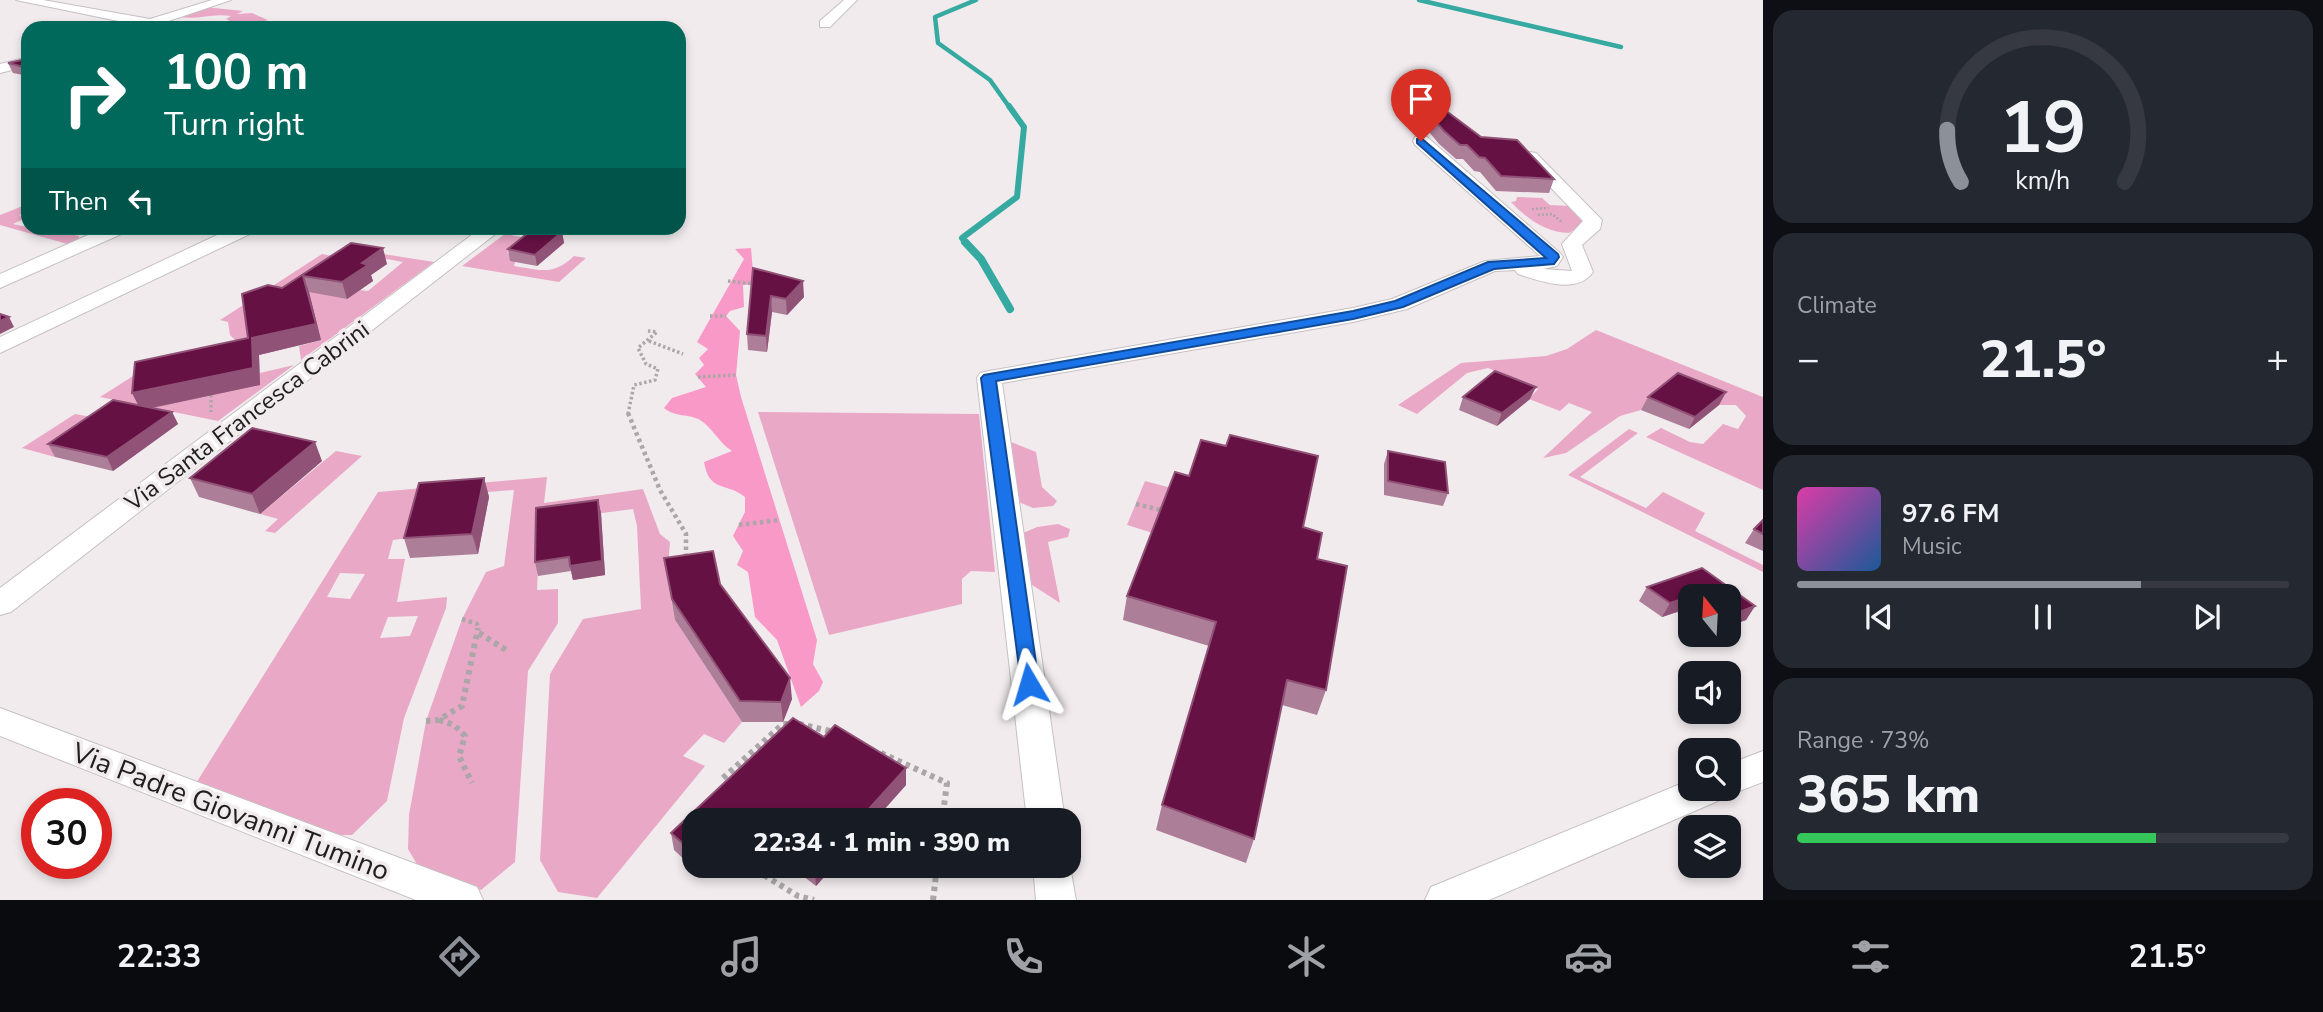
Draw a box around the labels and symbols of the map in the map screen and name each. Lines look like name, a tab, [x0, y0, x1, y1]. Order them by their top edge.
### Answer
pin	[1391, 69, 1451, 141]
street label: Via Santa Francesca Cabrini	[118, 314, 376, 519]
north arrow	[1678, 584, 1741, 648]
position arrow	[992, 647, 1066, 721]
street label: Via Padre Giovanni Tumino	[66, 733, 395, 890]
speed limit sign: 30	[21, 788, 112, 879]

